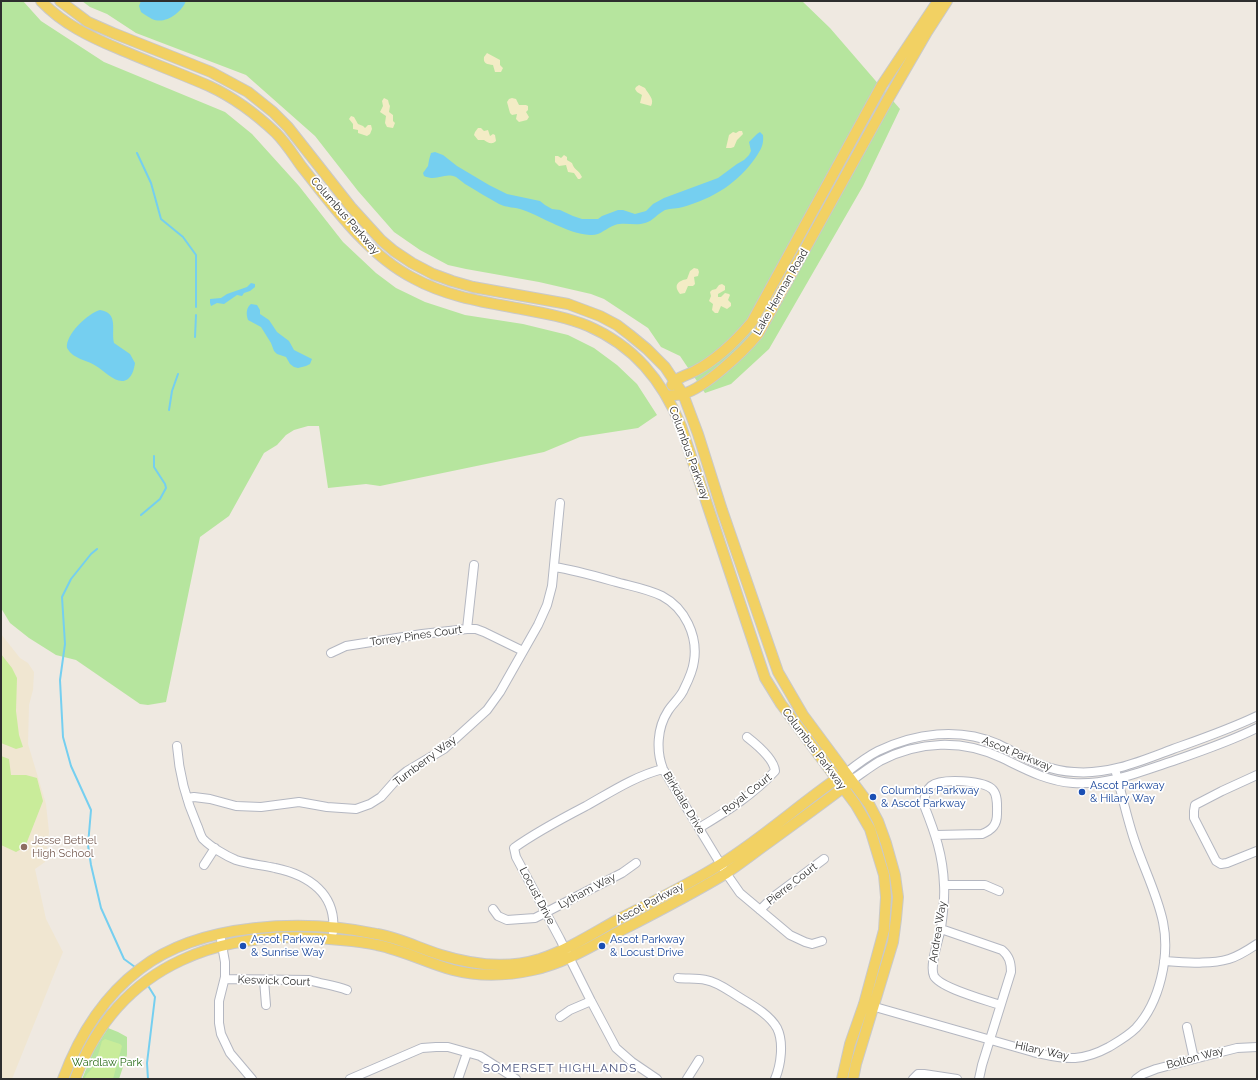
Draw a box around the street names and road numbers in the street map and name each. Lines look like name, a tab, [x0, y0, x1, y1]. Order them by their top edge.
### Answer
street label: Columbus Parkway	[308, 175, 382, 257]
street label: Lake Herman Road	[751, 247, 811, 337]
street label: Columbus Parkway	[666, 405, 712, 501]
street label: Torrey Pines Court	[369, 623, 463, 649]
street label: Columbus Parkway	[779, 706, 849, 792]
street label: Turnberry Way	[391, 733, 459, 789]
street label: Ascot Parkway	[980, 734, 1054, 774]
street label: Birkdale Drive	[660, 769, 708, 837]
street label: Royal Court	[720, 771, 774, 817]
street label: Pierre Court	[764, 860, 820, 908]
street label: Locust Drive	[516, 865, 558, 927]
street label: Lytham Way	[556, 870, 618, 912]
street label: Ascot Parkway	[614, 880, 686, 926]
street label: Andrea Way	[927, 900, 949, 964]
street label: Keswick Court	[238, 973, 310, 989]
street label: Hilary Way	[1014, 1039, 1070, 1063]
street label: Bolton Way	[1165, 1044, 1225, 1072]

